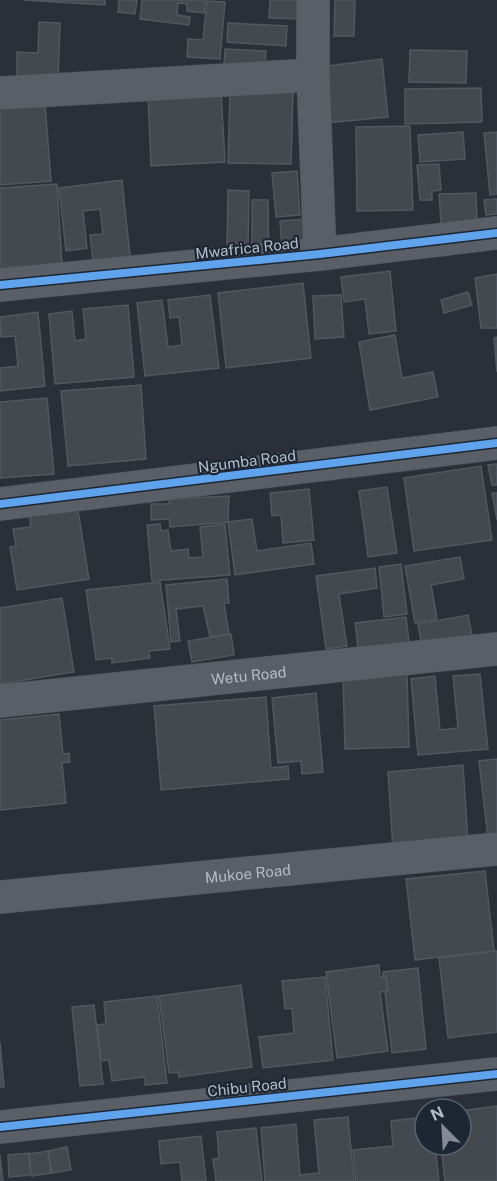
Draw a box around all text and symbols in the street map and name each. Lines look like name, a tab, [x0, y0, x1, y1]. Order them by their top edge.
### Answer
street label: Mwafrica Road	[194, 234, 300, 262]
street label: Ngumba Road	[197, 447, 297, 475]
street label: Wetu Road	[210, 663, 287, 687]
street label: Mukoe Road	[204, 860, 292, 886]
street label: Chibu Road	[207, 1074, 287, 1100]
north arrow	[413, 1097, 473, 1157]
text: N	[428, 1103, 447, 1125]

